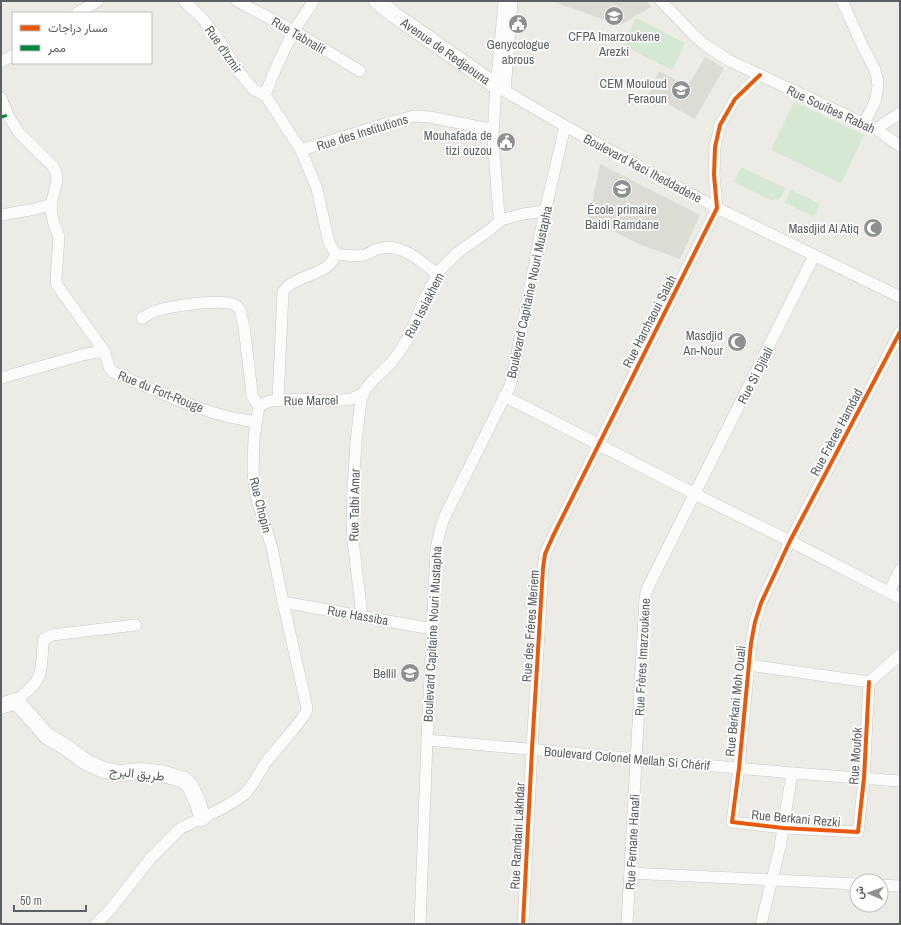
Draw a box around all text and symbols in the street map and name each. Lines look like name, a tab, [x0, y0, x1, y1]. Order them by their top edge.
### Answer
school or university icon: CFPA Imarzoukene Arezki	[603, 5, 625, 27]
legend	[12, 12, 152, 64]
street label: Rue Tabnalit	[269, 13, 329, 58]
public building icon: Genycologue abrous	[507, 13, 529, 35]
street label: Avenue de Redjaouna	[397, 14, 494, 89]
text: مسار دراجات	[48, 20, 108, 36]
street label: Rue d'Izmir	[201, 22, 246, 77]
place label: CFPA Imarzoukene Arezki	[568, 28, 660, 60]
place label: Genycologue abrous	[487, 36, 549, 68]
text: ممر	[47, 40, 66, 56]
place label: CEM Mouloud Feraoun	[599, 75, 667, 107]
school or university icon: CEM Mouloud Feraoun	[670, 79, 692, 101]
street label: Rue Souibes Rabah	[784, 81, 878, 137]
street label: Rue des Institutions	[314, 110, 410, 154]
place label: Mouhafada de tizi ouzou	[424, 127, 492, 159]
street label: Boulevard Kaci Iheddadene	[581, 130, 705, 207]
public building icon: Mouhafada de tizi ouzou	[495, 131, 517, 153]
school or university icon: École primaire Baidi Ramdane	[611, 178, 633, 200]
place label: École primaire Baidi Ramdane	[585, 201, 659, 233]
street label: Boulevard Capitaine Nouri Mustapha	[503, 204, 556, 380]
mosque icon: Masdjid Al Atiq	[862, 217, 884, 239]
place label: Masdjid Al Atiq	[788, 220, 859, 237]
street label: Rue Issiakhem	[401, 270, 448, 341]
street label: Rue Harchaoui Salah	[619, 272, 680, 370]
place label: Masdjid An-Nour	[682, 327, 723, 359]
mosque icon: Masdjid An-Nour	[726, 331, 748, 353]
street label: Rue Si Djilali	[734, 344, 777, 407]
street label: Rue du Fort-Rouge	[116, 367, 206, 416]
street label: Rue Frères Hamdad	[806, 386, 867, 479]
street label: Rue Marcel	[284, 392, 338, 409]
street label: Rue Talbi Amar	[345, 468, 364, 542]
street label: Rue Chopin	[245, 475, 276, 535]
street label: Boulevard Capitaine Nouri Mustapha	[419, 546, 446, 722]
street label: Rue des Frères Meriem	[518, 569, 543, 683]
street label: Rue Frères Imarzoukene	[631, 598, 654, 716]
street label: Rue Hassiba	[326, 602, 390, 629]
street label: Rue Berkani Moh Ouali	[721, 645, 750, 757]
school or university icon: Bellil	[399, 662, 421, 684]
place label: Bellil	[373, 665, 396, 682]
street label: Rue Moufok	[845, 726, 866, 785]
street label: Boulevard Colonel Mellah Si Chérif	[543, 743, 711, 774]
street label: طريق البرج	[108, 762, 165, 786]
street label: Rue Ramdani Lakhdar	[506, 782, 529, 890]
street label: Rue Fernane Hanafi	[621, 794, 644, 890]
street label: Rue Berkani Rezki	[751, 806, 841, 831]
north arrow	[849, 873, 889, 913]
text: ش	[852, 886, 866, 900]
scale bar	[14, 887, 86, 913]
text: 50 m	[20, 893, 42, 909]

